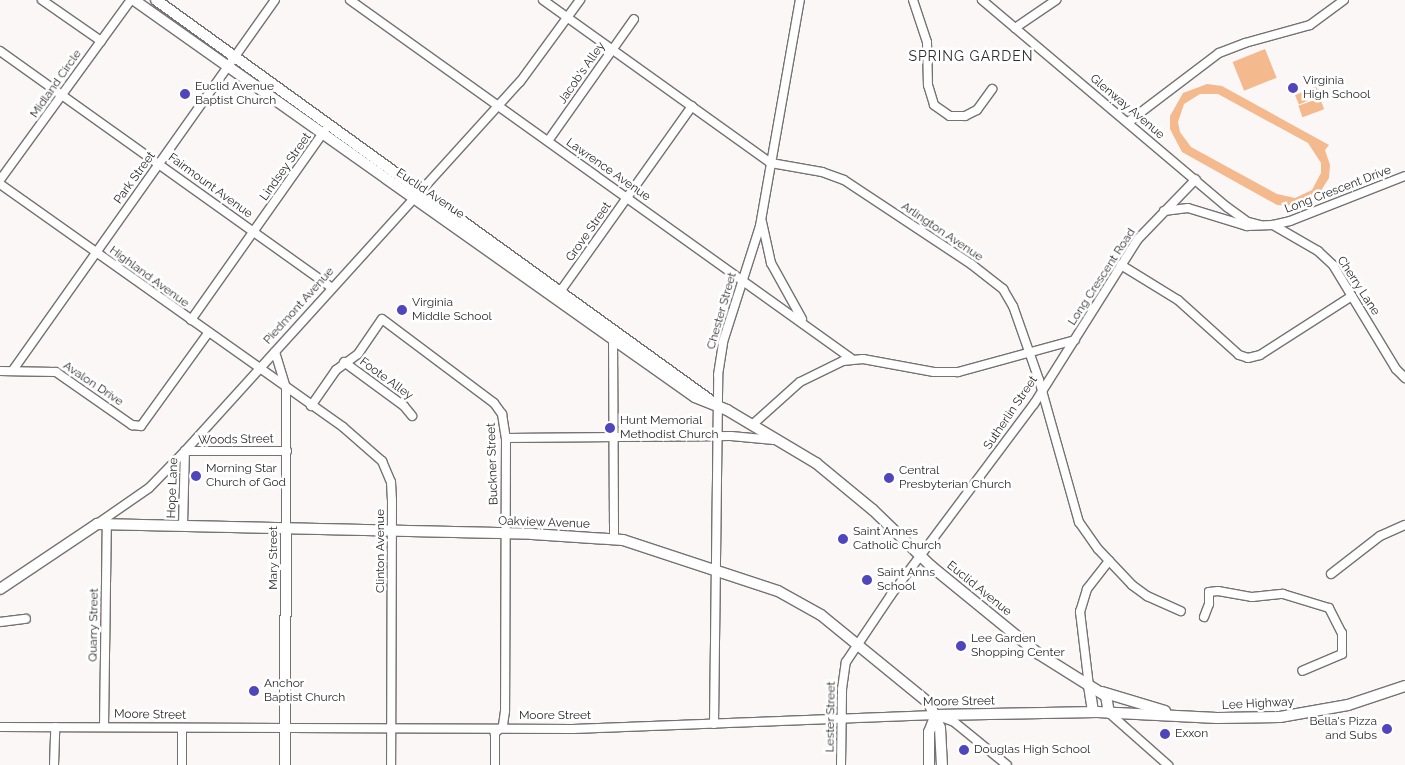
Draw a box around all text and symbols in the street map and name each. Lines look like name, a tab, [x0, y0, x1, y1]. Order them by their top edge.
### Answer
street label: Jacob's Alley	[555, 39, 609, 107]
street label: Midland Circle	[27, 47, 85, 121]
district label: SPRING GARDEN	[907, 48, 1035, 64]
street label: Glenway Avenue	[1087, 71, 1167, 143]
place label: Virginia High School	[1303, 74, 1370, 102]
place label: Euclid Avenue Baptist Church	[195, 80, 276, 108]
marker: Virginia High School	[1287, 82, 1299, 94]
marker: Euclid Avenue Baptist Church	[179, 88, 191, 100]
street label: Lindsey Street	[257, 130, 315, 204]
street label: Lawrence Avenue	[563, 135, 653, 205]
street label: Park Street	[111, 149, 159, 207]
street label: Fairmount Avenue	[165, 150, 255, 222]
street label: Long Crescent Drive	[1283, 163, 1393, 217]
street label: Euclid Avenue	[393, 166, 467, 222]
street label: Arlington Avenue	[898, 199, 986, 265]
street label: Grove Street	[563, 200, 615, 264]
street label: Long Crescent Road	[1065, 226, 1139, 328]
street label: Highland Avenue	[106, 243, 192, 311]
street label: Cherry Lane	[1333, 254, 1383, 318]
street label: Piedmont Avenue	[261, 264, 337, 348]
street label: Chester Street	[704, 271, 740, 351]
place label: Virginia Middle School	[412, 296, 492, 324]
marker: Virginia Middle School	[396, 304, 408, 316]
street label: Foote Alley	[356, 355, 416, 403]
street label: Avalon Drive	[60, 359, 126, 409]
street label: Sutherlin Street	[981, 373, 1041, 453]
place label: Hunt Memorial Methodist Church	[620, 414, 718, 442]
street label: Buckner Street	[484, 422, 502, 506]
marker: Hunt Memorial Methodist Church	[604, 422, 616, 434]
street label: Woods Street	[198, 432, 274, 448]
street label: Hope Lane	[165, 457, 181, 519]
place label: Morning Star Church of God	[206, 462, 286, 490]
place label: Central Presbyterian Church	[899, 464, 1011, 492]
marker: Morning Star Church of God	[190, 470, 202, 482]
marker: Central Presbyterian Church	[883, 472, 895, 484]
street label: Clinton Avenue	[374, 509, 388, 593]
street label: Oakview Avenue	[497, 514, 591, 532]
place label: Saint Annes Catholic Church	[853, 525, 941, 553]
street label: Mary Street	[267, 526, 281, 590]
marker: Saint Annes Catholic Church	[837, 533, 849, 545]
street label: Euclid Avenue	[944, 558, 1014, 620]
place label: Saint Anns School	[877, 566, 935, 594]
marker: Saint Anns School	[861, 574, 873, 586]
street label: Quarry Street	[86, 588, 102, 662]
place label: Lee Garden Shopping Center	[971, 632, 1065, 660]
marker: Lee Garden Shopping Center	[955, 640, 967, 652]
place label: Anchor Baptist Church	[264, 677, 345, 705]
street label: Lester Street	[823, 681, 839, 753]
marker: Anchor Baptist Church	[248, 685, 260, 697]
street label: Moore Street	[923, 694, 995, 710]
street label: Lee Highway	[1222, 695, 1294, 713]
street label: Moore Street	[114, 707, 186, 723]
street label: Moore Street	[519, 709, 591, 723]
place label: Bella's Pizza and Subs	[1310, 715, 1377, 743]
marker: Bella's Pizza and Subs	[1381, 723, 1393, 735]
place label: Exxon	[1175, 727, 1208, 741]
marker: Exxon	[1159, 728, 1171, 740]
place label: Douglas High School	[974, 743, 1090, 757]
marker: Douglas High School	[958, 744, 970, 756]

